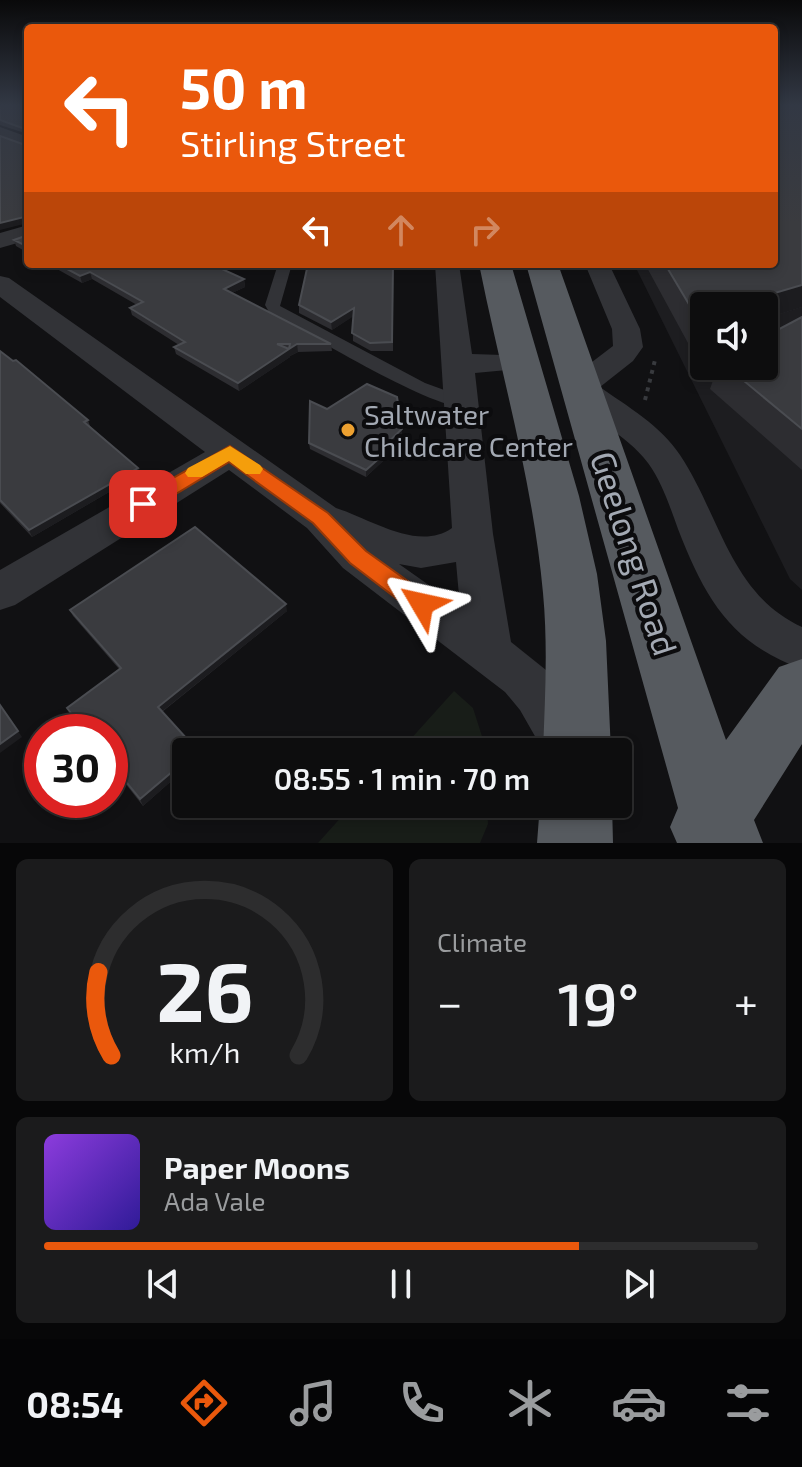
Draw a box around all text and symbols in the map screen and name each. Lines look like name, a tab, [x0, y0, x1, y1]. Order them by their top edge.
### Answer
text: 50 m	[180, 53, 308, 120]
icon: left	[48, 56, 152, 160]
text: Stirling Street	[180, 121, 406, 164]
icon: left	[295, 208, 339, 252]
icon: ahead	[379, 208, 423, 252]
icon: right	[463, 208, 507, 252]
map controls	[690, 292, 778, 380]
button: sound	[690, 292, 778, 380]
place label: Saltwater Childcare Center	[364, 397, 573, 463]
marker: Saltwater Childcare Center	[339, 421, 357, 439]
street label: Geelong Road	[583, 446, 687, 660]
pin	[109, 470, 177, 538]
icon: arrive	[121, 482, 165, 526]
position arrow	[380, 562, 464, 646]
speed limit sign: 30	[24, 714, 128, 818]
text: 08:55 · 1 min · 70 m	[274, 760, 530, 796]
text: Climate	[437, 926, 527, 957]
text: 26	[156, 939, 253, 1039]
text: 19°	[558, 966, 639, 1038]
text: −	[437, 975, 463, 1028]
text: +	[734, 975, 758, 1028]
text: km/h	[169, 1034, 240, 1069]
text: Paper Moons	[164, 1149, 350, 1185]
text: Ada Vale	[164, 1185, 266, 1216]
icon: previous	[141, 1262, 185, 1306]
icon: pause	[379, 1262, 423, 1306]
icon: next	[617, 1262, 661, 1306]
icon: directions	[176, 1375, 232, 1431]
icon: music	[285, 1375, 341, 1431]
icon: phone	[394, 1375, 450, 1431]
icon: climate	[502, 1375, 558, 1431]
icon: car	[611, 1375, 667, 1431]
icon: filters	[720, 1375, 776, 1431]
text: 08:54	[26, 1382, 124, 1425]

